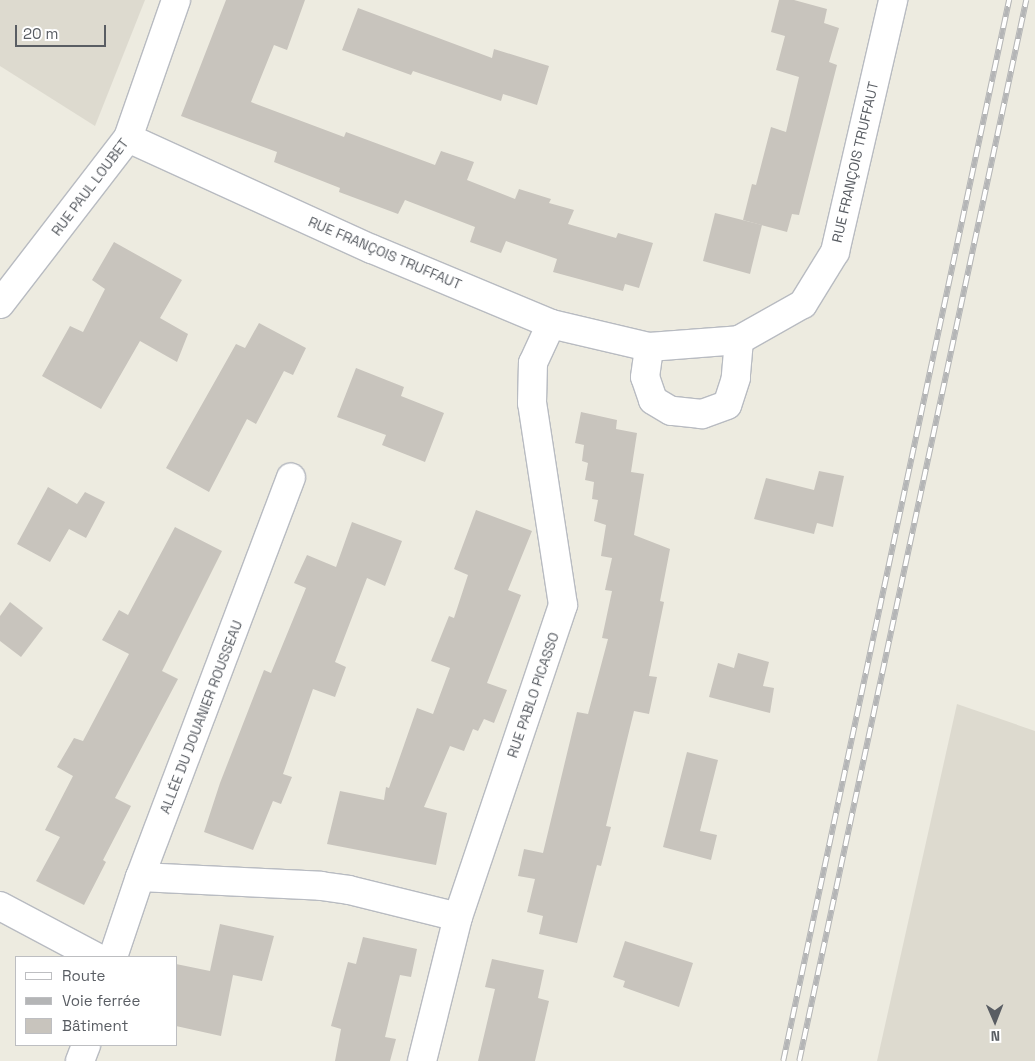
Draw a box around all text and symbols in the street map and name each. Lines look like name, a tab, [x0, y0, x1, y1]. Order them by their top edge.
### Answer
scale bar	[18, 15, 109, 47]
text: 20 m	[23, 24, 58, 43]
street label: RUE FRANÇOIS TRUFFAUT	[828, 80, 882, 244]
street label: RUE PAUL LOUBET	[48, 135, 132, 239]
street label: RUE FRANÇOIS TRUFFAUT	[306, 213, 464, 293]
street label: ALLÉE DU DOUANIER ROUSSEAU	[156, 618, 246, 816]
street label: RUE PABLO PICASSO	[504, 630, 562, 760]
legend	[15, 956, 178, 1046]
text: Route	[62, 966, 105, 985]
text: Voie ferrée	[62, 991, 140, 1010]
north arrow	[970, 996, 1020, 1046]
text: Bâtiment	[62, 1016, 128, 1035]
text: N	[990, 1027, 1000, 1045]

